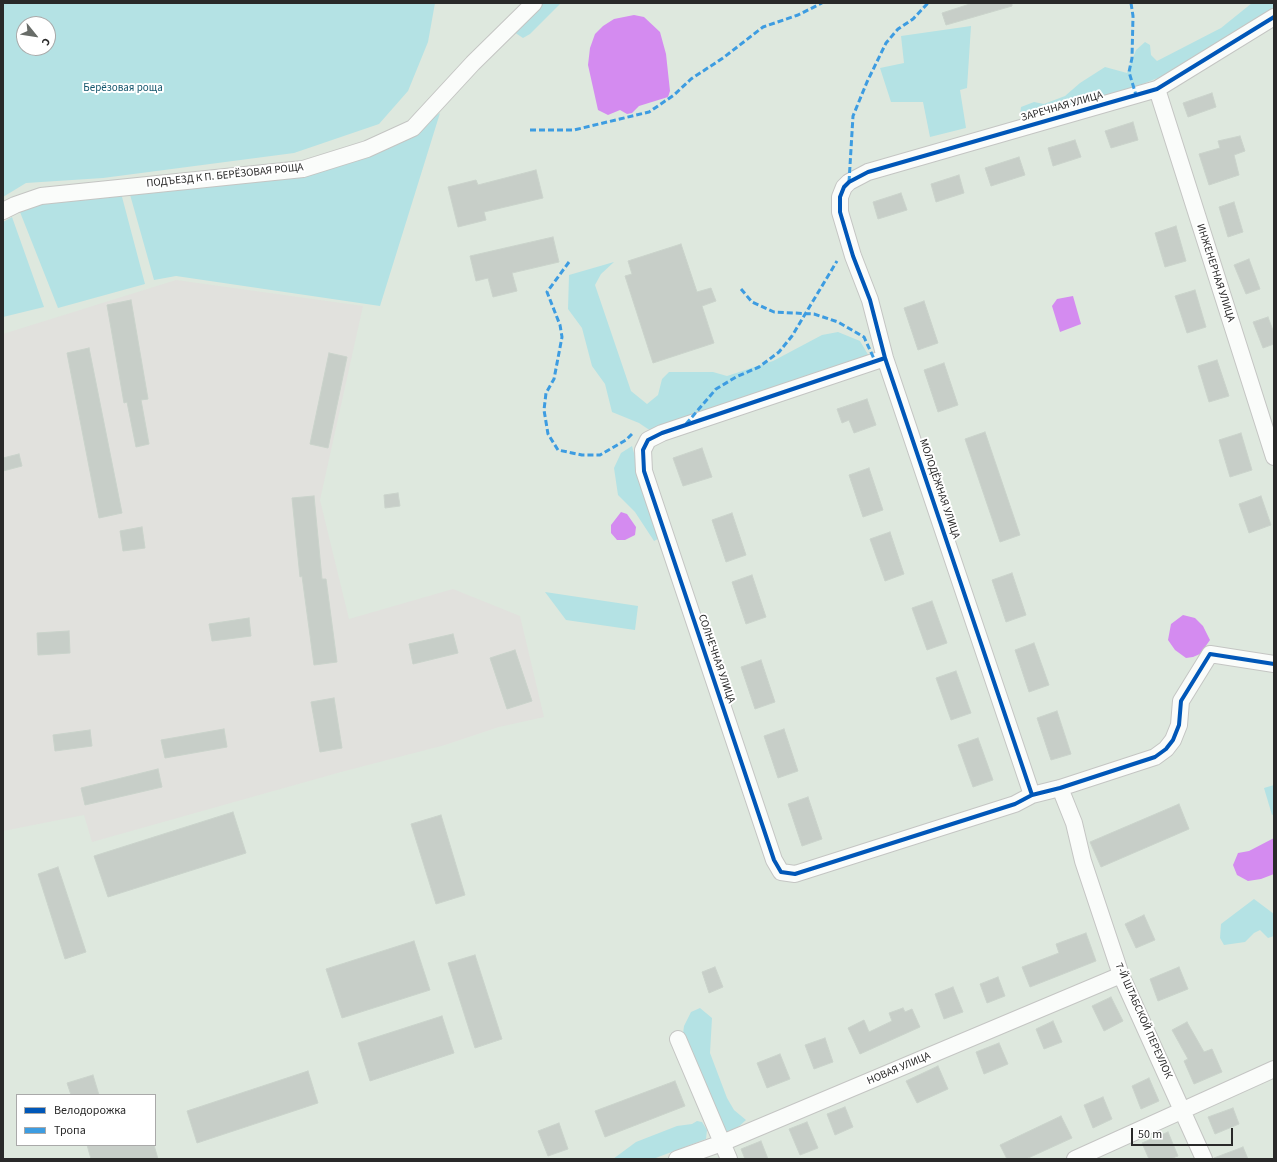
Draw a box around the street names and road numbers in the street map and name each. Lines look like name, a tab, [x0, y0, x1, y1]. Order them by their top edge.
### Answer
street label: ЗАРЕЧНАЯ УЛИЦА	[1020, 89, 1104, 125]
street label: ПОДЪЕЗД К П. БЕРЁЗОВАЯ РОЩА	[146, 161, 304, 191]
street label: ИНЖЕНЕРНАЯ УЛИЦА	[1193, 222, 1237, 324]
street label: МОЛОДЁЖНАЯ УЛИЦА	[916, 437, 962, 541]
street label: СОЛНЕЧНАЯ УЛИЦА	[695, 613, 737, 705]
street label: 7-Й ШТАБСКОЙ ПЕРЕУЛОК	[1111, 961, 1175, 1081]
street label: НОВАЯ УЛИЦА	[865, 1050, 933, 1088]

